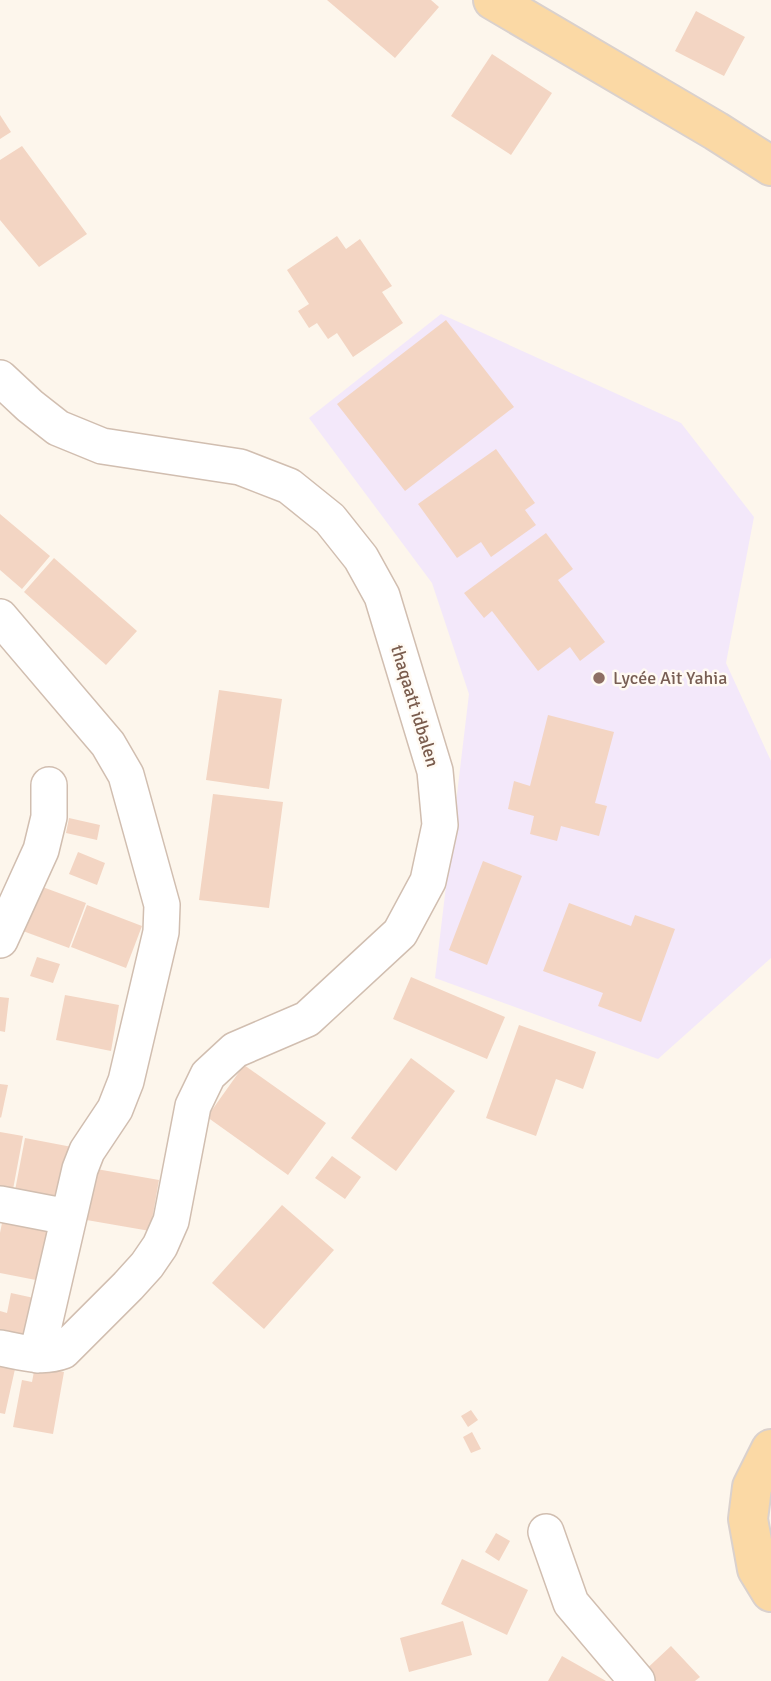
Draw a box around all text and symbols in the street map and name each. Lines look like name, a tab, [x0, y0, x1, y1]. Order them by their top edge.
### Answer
street label: thaqaatt idbalen	[386, 642, 444, 770]
place label: Lycée Ait Yahia	[613, 667, 727, 689]
marker: Lycée Ait Yahia	[591, 670, 607, 686]

